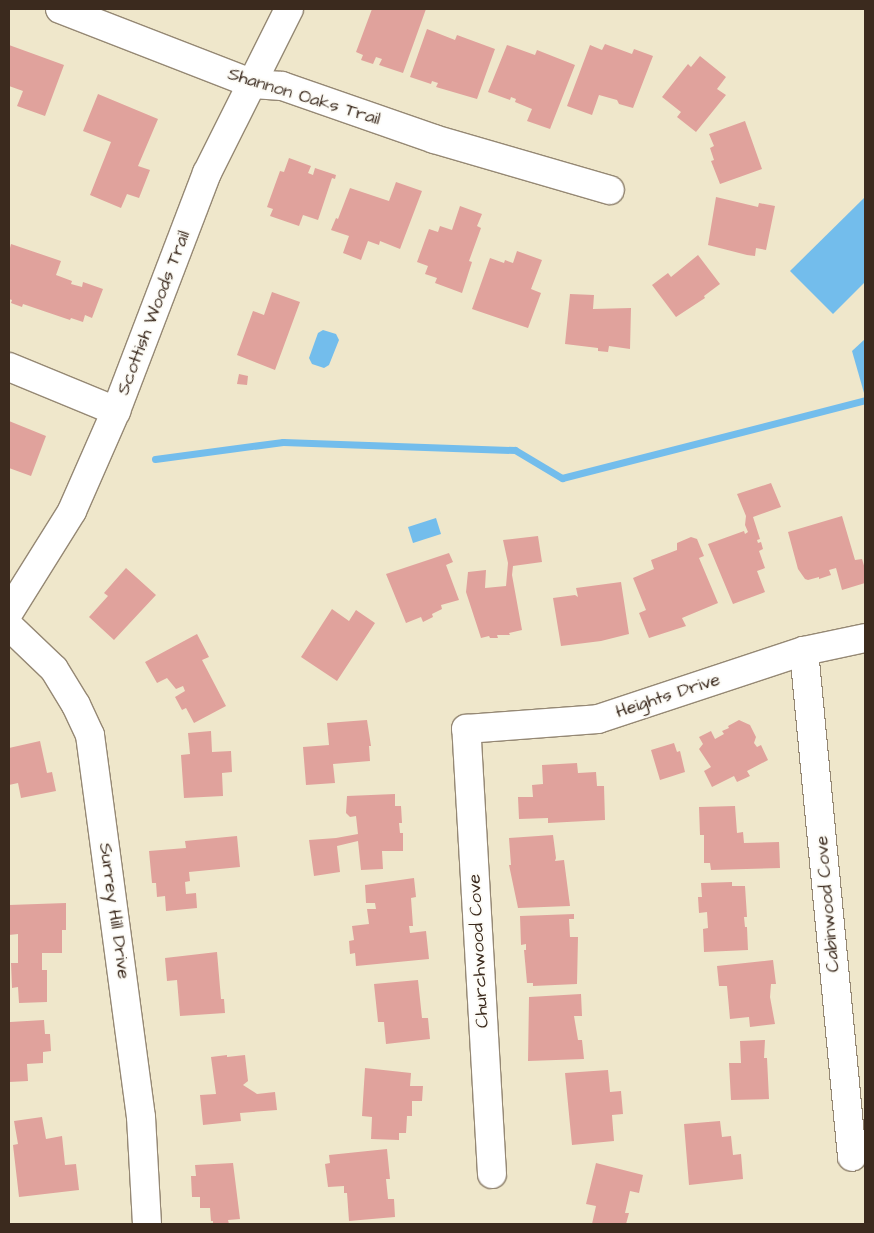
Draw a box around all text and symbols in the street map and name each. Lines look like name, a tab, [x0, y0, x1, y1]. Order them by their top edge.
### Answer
street label: Shannon Oaks Trail	[225, 64, 383, 130]
street label: Scottish Woods Trail	[113, 228, 195, 398]
street label: Heights Drive	[613, 669, 723, 723]
street label: Cabinwood Cove	[811, 835, 845, 973]
street label: Surrey Hill Drive	[94, 842, 134, 980]
street label: Churchwood Cove	[464, 873, 494, 1029]

